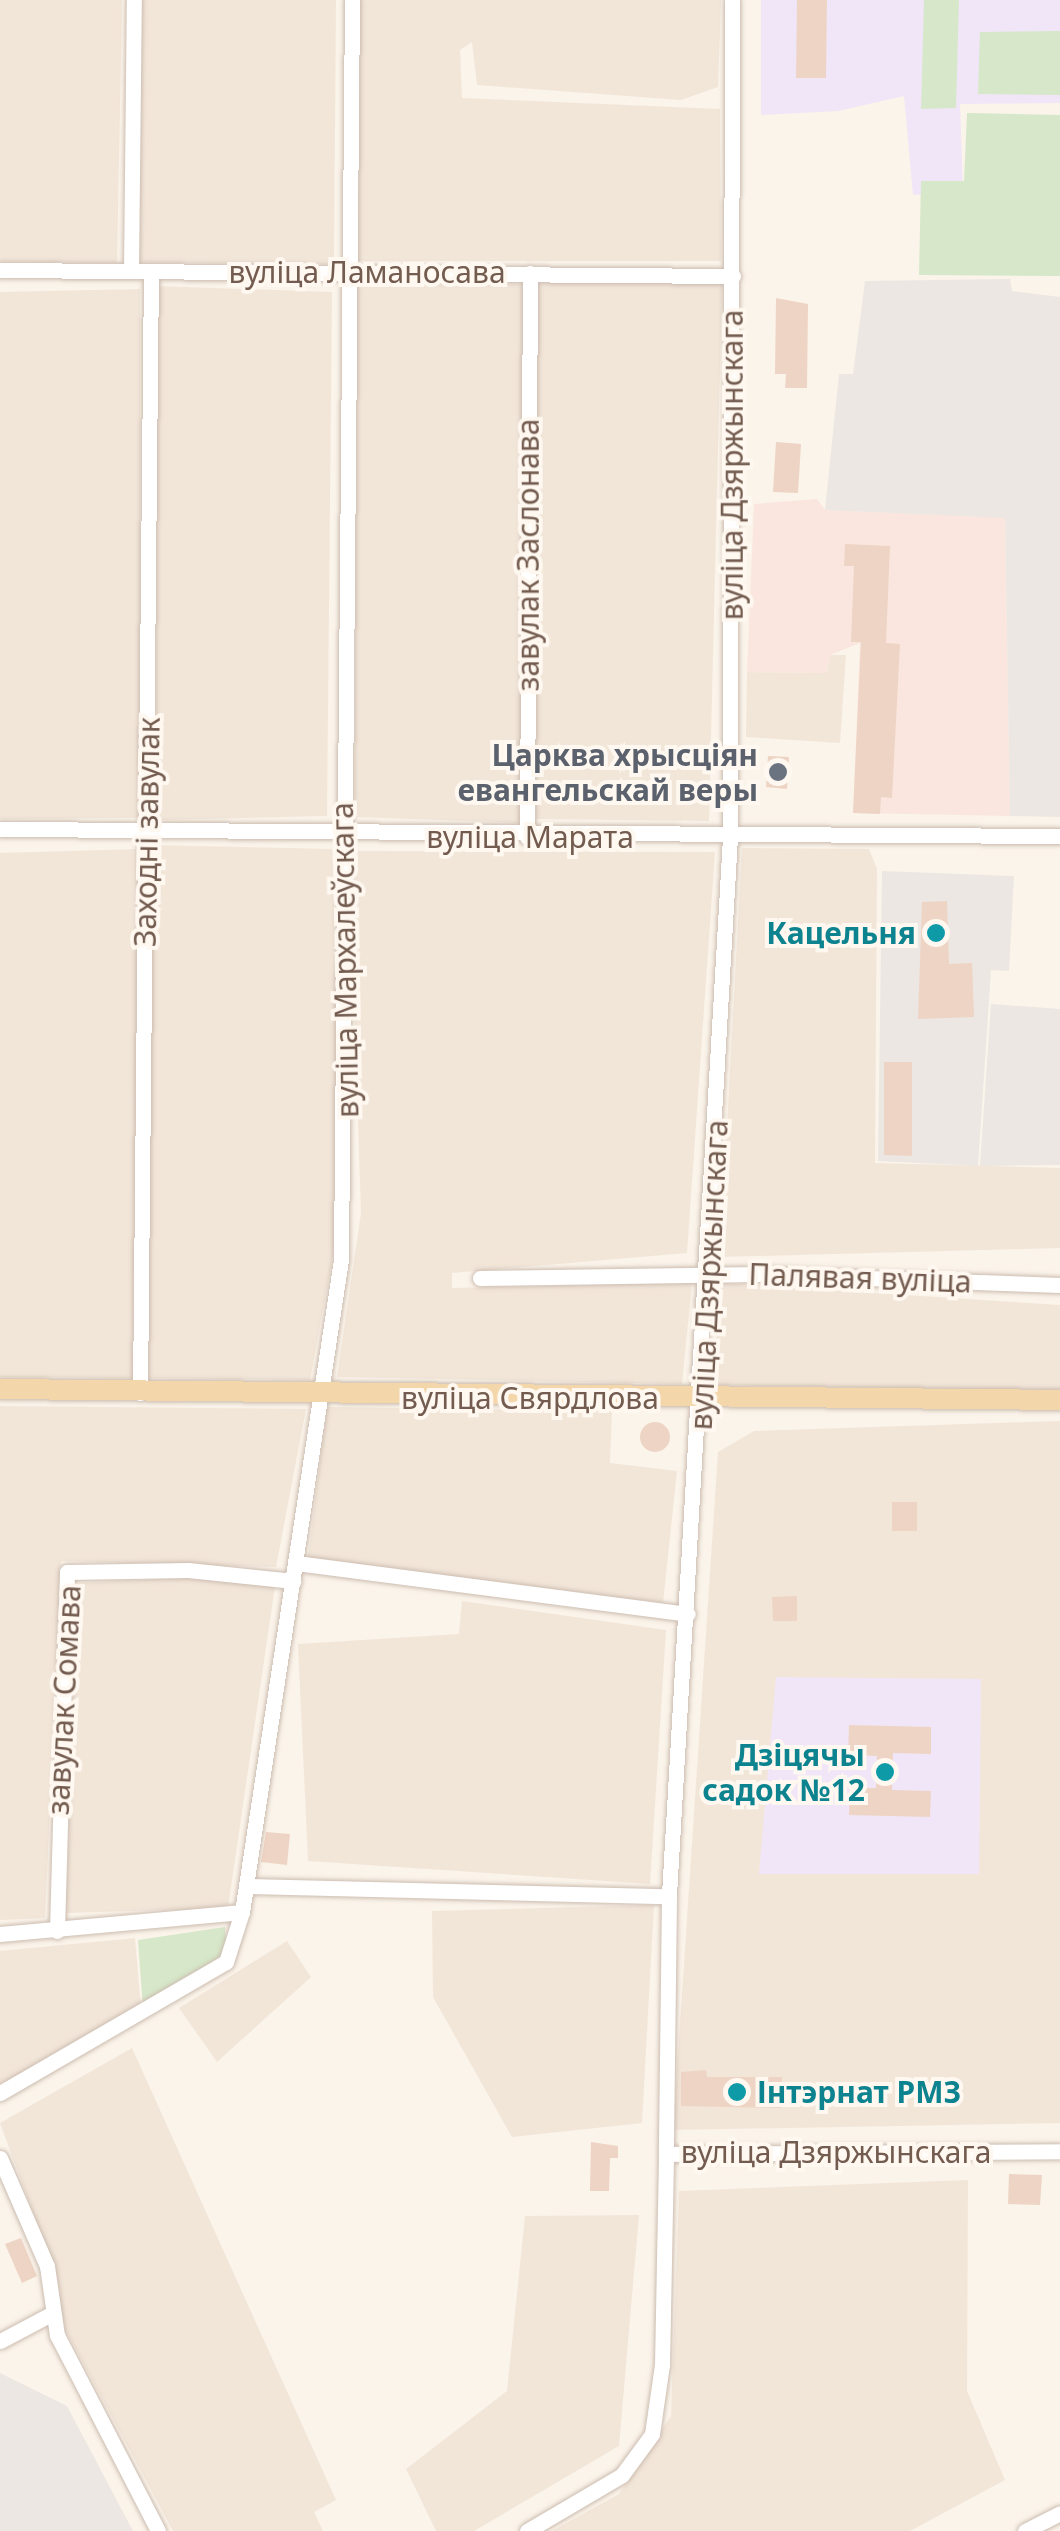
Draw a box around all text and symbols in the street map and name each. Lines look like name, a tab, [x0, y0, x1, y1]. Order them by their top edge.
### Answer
street label: вуліца Ламаносава	[228, 254, 506, 290]
street label: вуліца Дзяржынскага	[714, 310, 750, 620]
street label: завулак Заслонава	[510, 419, 546, 691]
street label: Заходні завулак	[127, 717, 167, 947]
place label: Царква хрысціян евангельскай веры	[458, 737, 758, 808]
marker: Царква хрысціян евангельскай веры	[767, 761, 789, 783]
street label: вуліца Мархалеўскага	[324, 802, 366, 1118]
street label: вуліца Марата	[426, 819, 634, 855]
place label: Кацельня	[766, 915, 916, 951]
marker: Кацельня	[925, 922, 947, 944]
street label: вуліца Дзяржынскага	[683, 1119, 735, 1431]
street label: Палявая вуліца	[748, 1256, 972, 1300]
street label: вуліца Свярдлова	[401, 1380, 659, 1416]
street label: завулак Сомава	[40, 1584, 88, 1816]
place label: Дзіцячы садок №12	[702, 1737, 865, 1808]
marker: Дзіцячы садок №12	[874, 1761, 896, 1783]
place label: Інтэрнат РМЗ	[757, 2074, 961, 2110]
marker: Інтэрнат РМЗ	[726, 2081, 748, 2103]
street label: вуліца Дзяржынскага	[681, 2134, 991, 2170]

